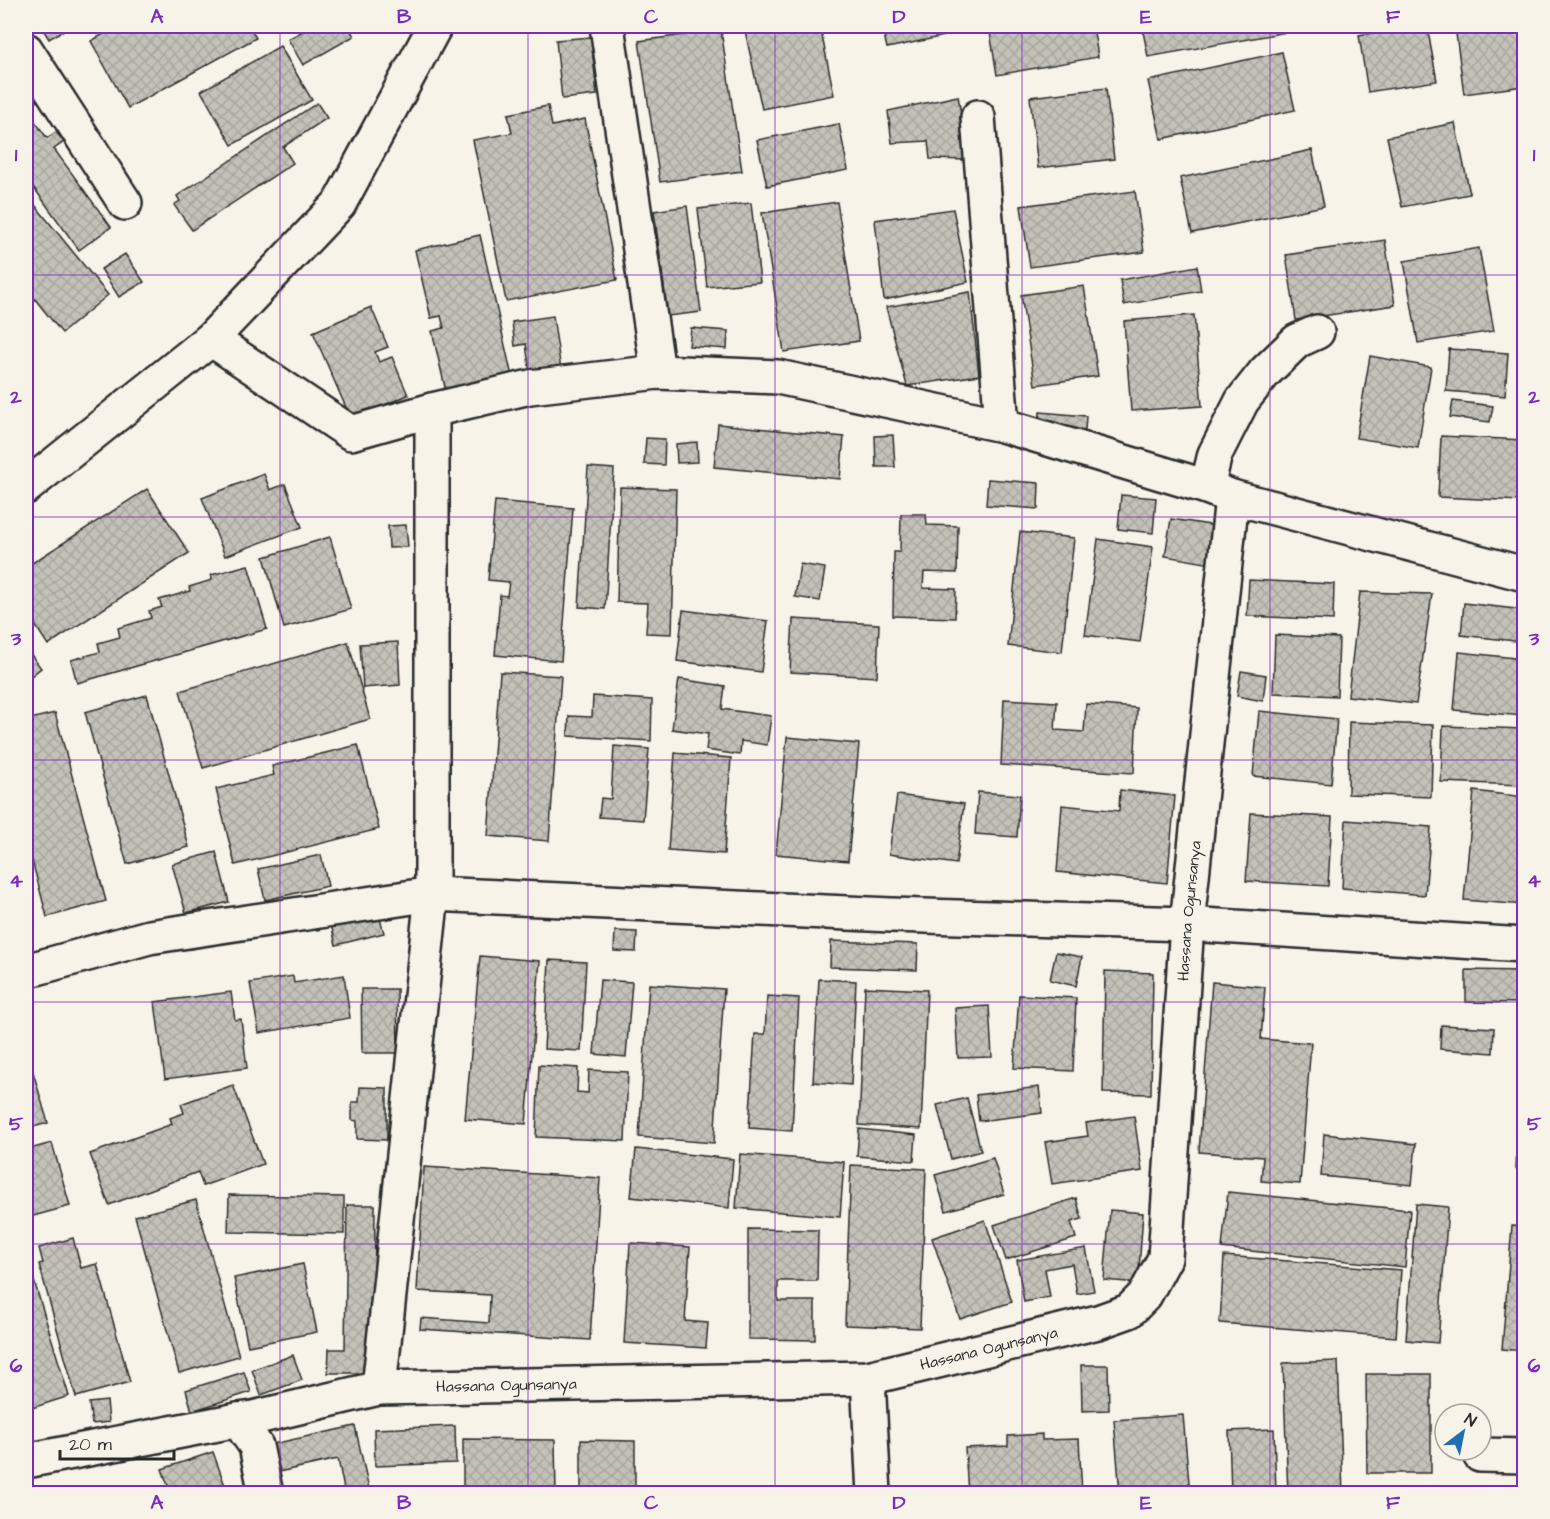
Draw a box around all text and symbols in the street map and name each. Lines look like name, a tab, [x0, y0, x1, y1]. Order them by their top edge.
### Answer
text: A	[151, 3, 164, 31]
text: B	[397, 3, 412, 31]
text: C	[644, 3, 659, 31]
text: D	[893, 3, 906, 31]
text: E	[1140, 3, 1152, 31]
text: F	[1386, 3, 1401, 31]
text: 1	[15, 141, 18, 169]
text: 1	[1533, 141, 1536, 169]
text: 2	[9, 383, 22, 411]
text: 2	[1527, 383, 1540, 411]
text: 3	[10, 625, 22, 653]
text: 3	[1528, 625, 1540, 653]
street label: Hassana Ogunsanya	[1172, 840, 1207, 982]
text: 4	[9, 867, 23, 895]
text: 4	[1527, 867, 1541, 895]
text: 5	[9, 1110, 24, 1138]
text: 5	[1527, 1110, 1542, 1138]
street label: Hassana Ogunsanya	[918, 1321, 1060, 1376]
text: 6	[10, 1352, 23, 1380]
text: 6	[1528, 1352, 1541, 1380]
street label: Hassana Ogunsanya	[436, 1373, 577, 1398]
north arrow	[1433, 1402, 1493, 1462]
text: N	[1460, 1408, 1481, 1432]
scale bar	[60, 1423, 174, 1461]
text: 20 m	[69, 1432, 112, 1457]
text: A	[151, 1489, 164, 1517]
text: B	[397, 1489, 412, 1517]
text: C	[644, 1489, 659, 1517]
text: D	[893, 1489, 906, 1517]
text: E	[1140, 1489, 1152, 1517]
text: F	[1386, 1489, 1401, 1517]

